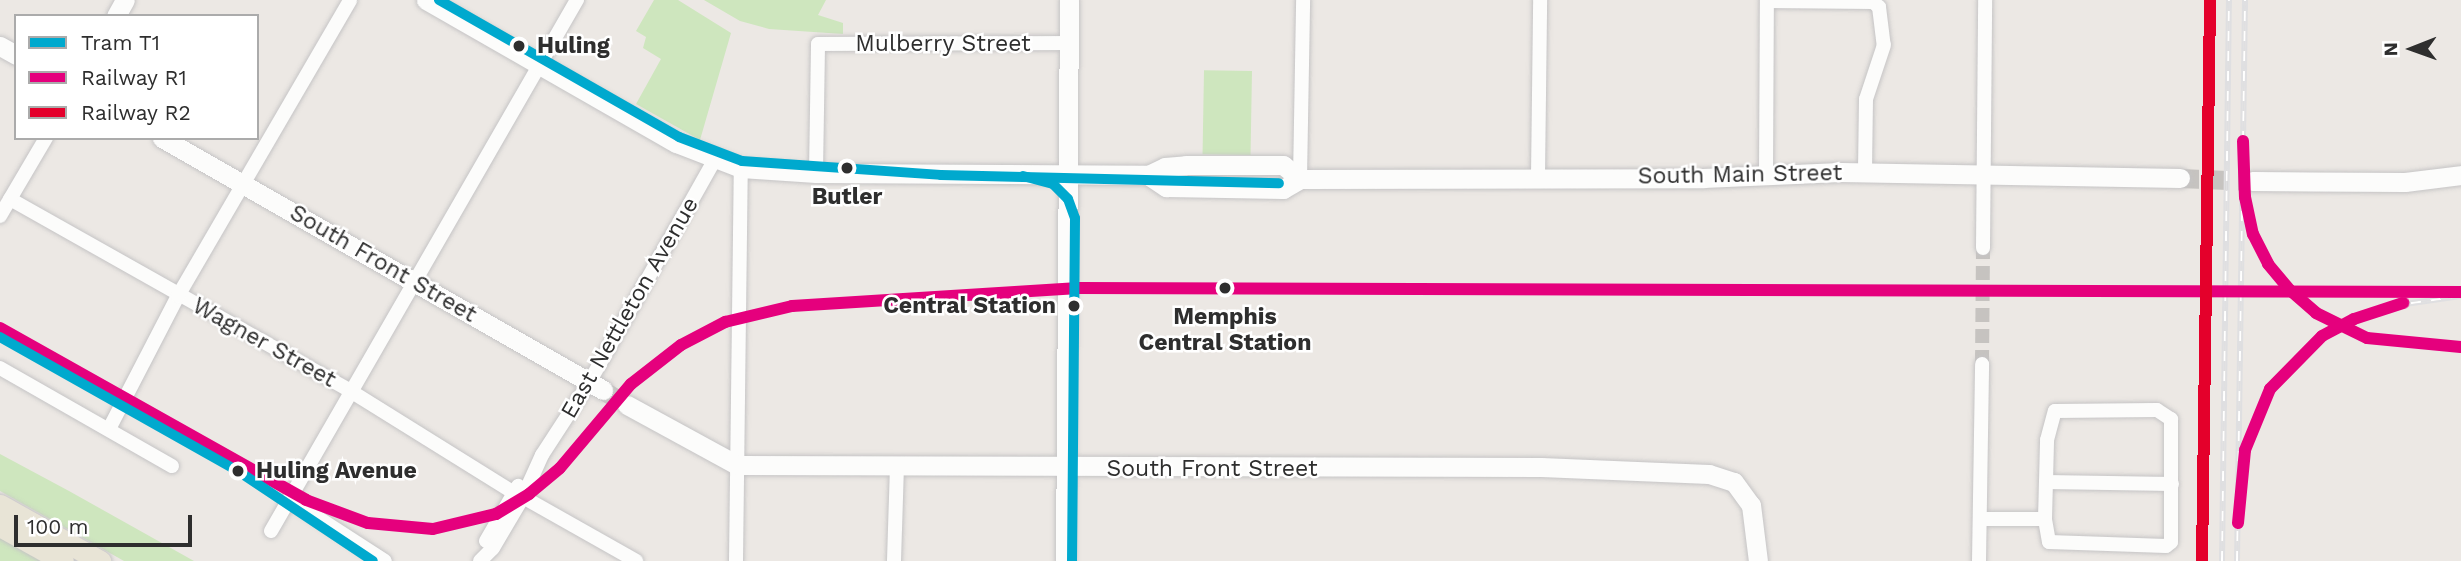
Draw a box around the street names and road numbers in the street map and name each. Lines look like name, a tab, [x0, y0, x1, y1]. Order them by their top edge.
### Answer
street label: Mulberry Street	[855, 30, 1031, 58]
street label: South Main Street	[1638, 159, 1842, 191]
street label: East Nettleton Avenue	[555, 192, 705, 424]
street label: South Front Street	[285, 199, 481, 329]
street label: Wagner Street	[187, 292, 341, 394]
street label: South Front Street	[1106, 455, 1318, 483]

